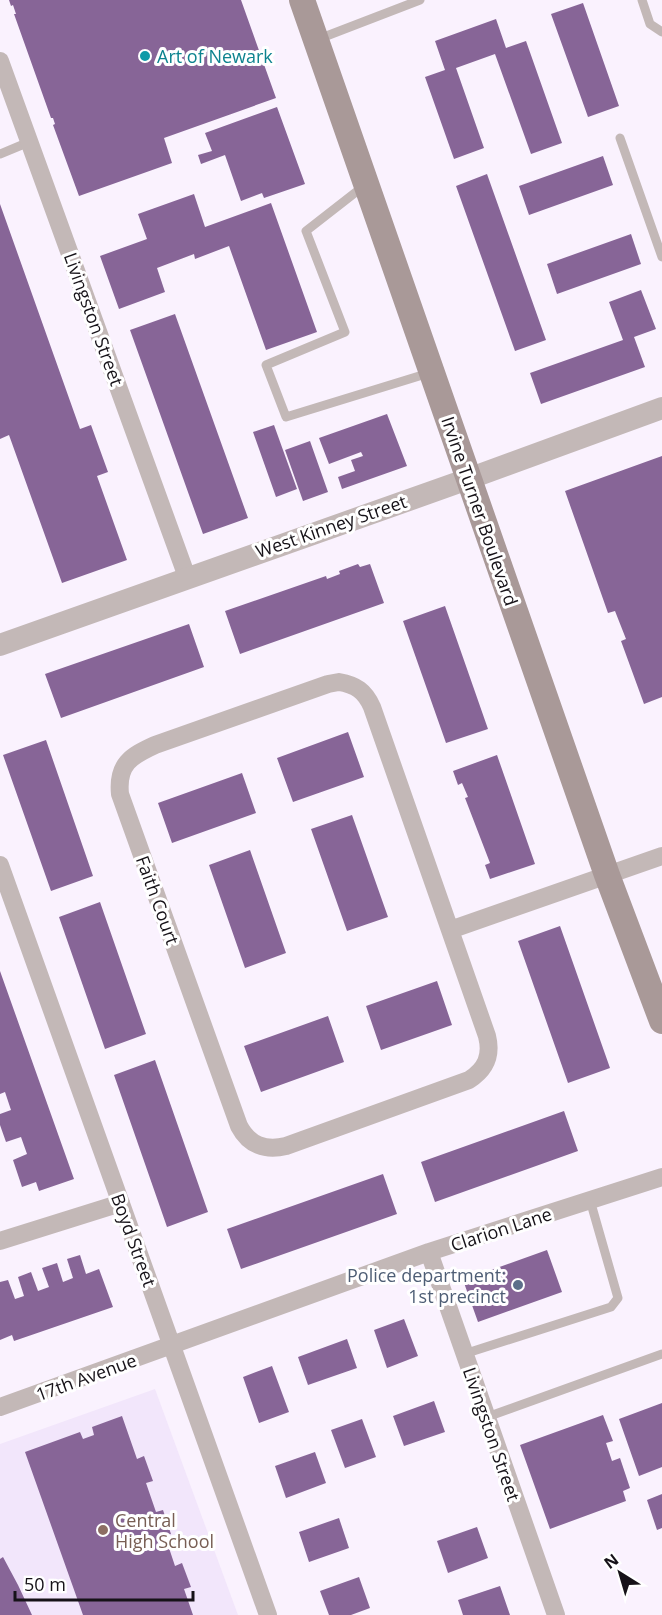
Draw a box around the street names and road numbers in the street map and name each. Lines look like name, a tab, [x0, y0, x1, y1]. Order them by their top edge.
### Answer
street label: Livingston Street	[59, 249, 129, 389]
street label: Irvine Turner Boulevard	[436, 413, 524, 609]
street label: West Kinney Street	[252, 489, 410, 563]
street label: Faith Court	[131, 852, 185, 948]
street label: Boyd Street	[106, 1190, 162, 1290]
street label: Clarion Lane	[447, 1201, 555, 1257]
street label: 17th Avenue	[32, 1348, 140, 1406]
street label: Livingston Street	[458, 1364, 526, 1504]

